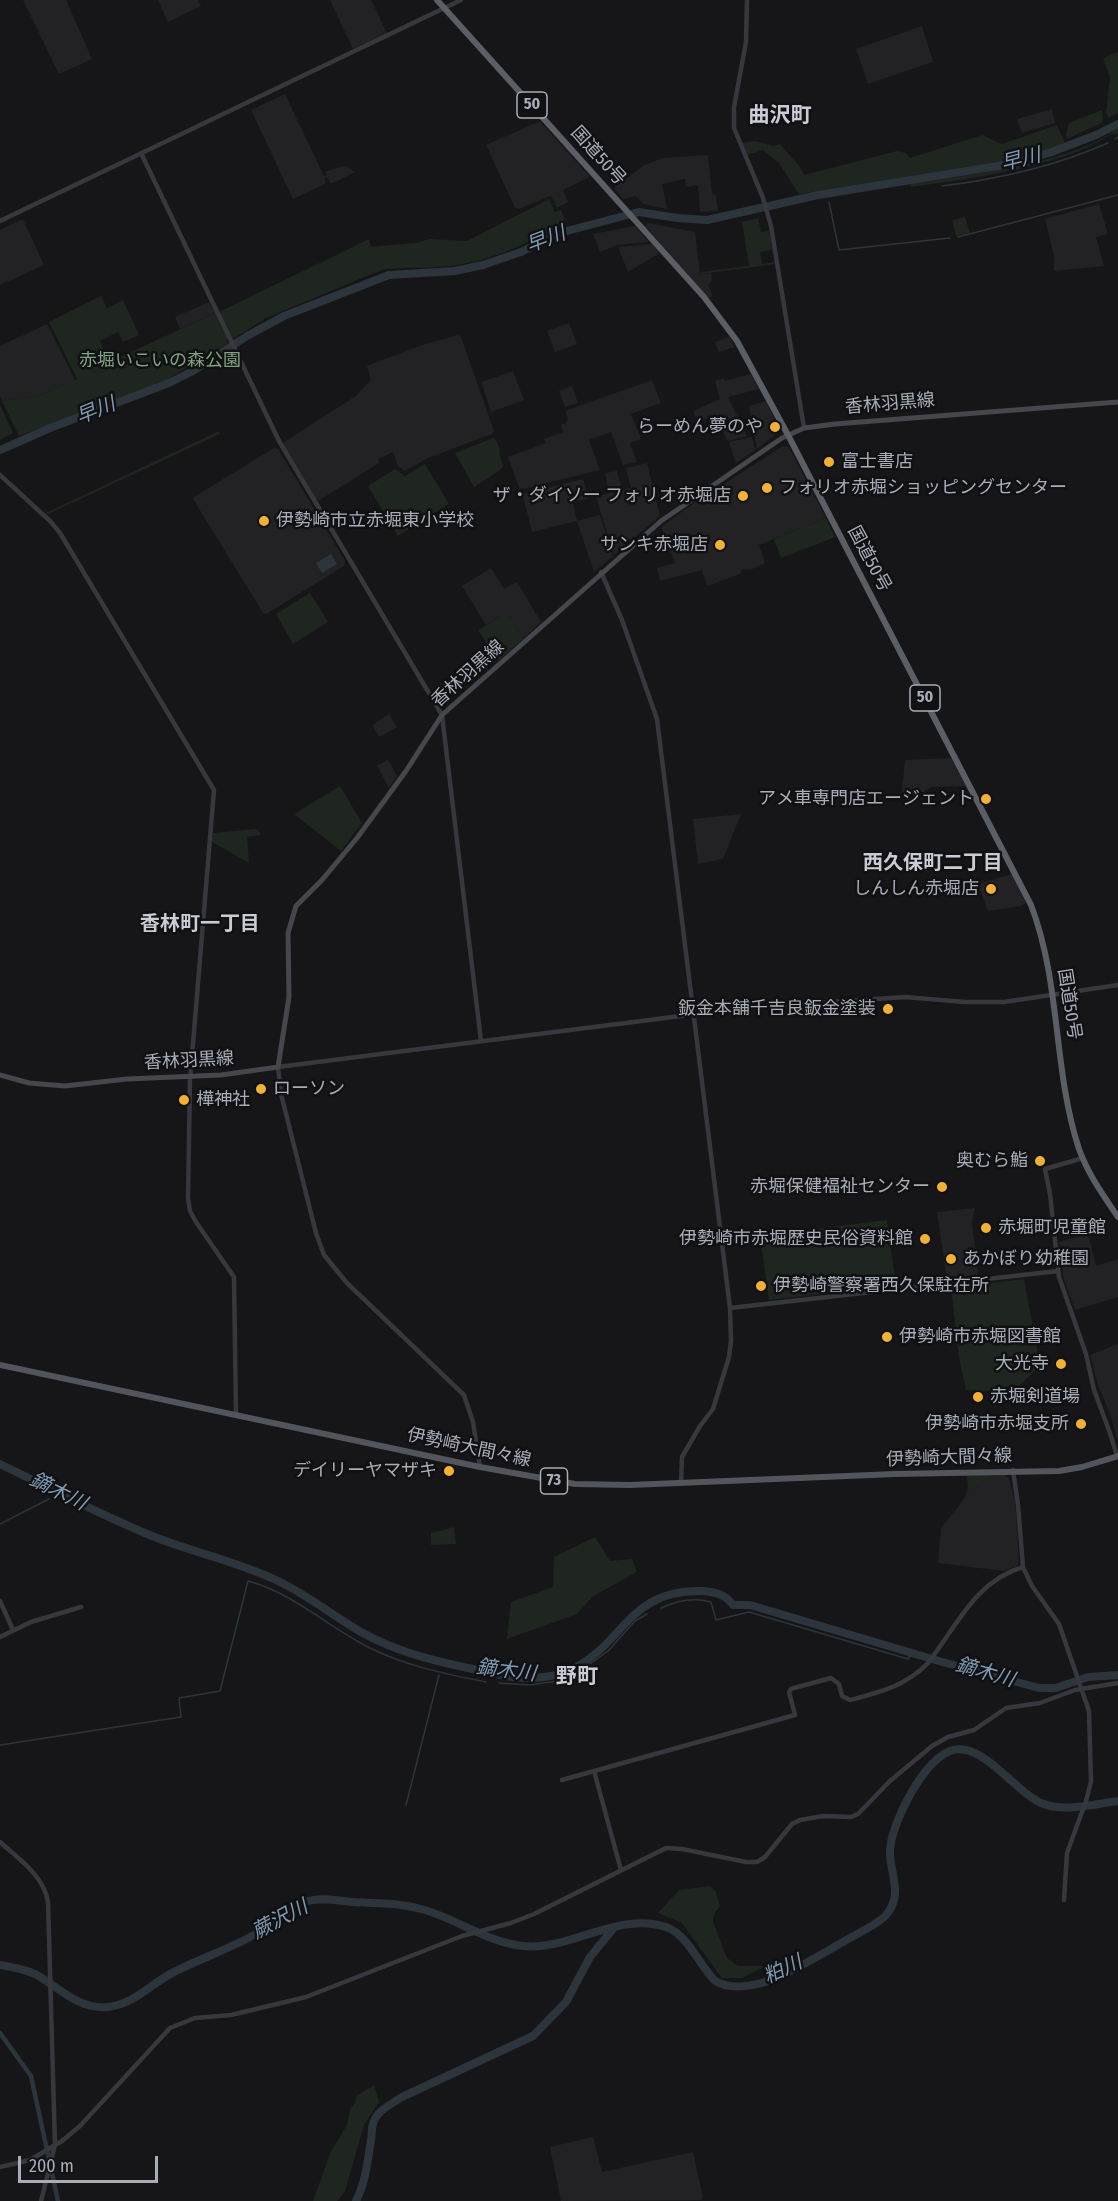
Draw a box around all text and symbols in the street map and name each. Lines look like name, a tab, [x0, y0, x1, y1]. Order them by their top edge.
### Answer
road number: 50	[517, 92, 547, 118]
district label: 曲沢町	[749, 103, 811, 129]
street label: 国道50号	[566, 122, 630, 190]
water label: 早川	[999, 144, 1043, 176]
water label: 早川	[523, 222, 569, 258]
park label: 赤堀いこいの森公園	[79, 350, 241, 372]
street label: 香林羽黒線	[844, 389, 936, 419]
water label: 早川	[73, 392, 119, 430]
place label: らーめん夢のや	[637, 416, 763, 438]
marker: らーめん夢のや	[768, 420, 782, 434]
place label: 富士書店	[841, 451, 913, 473]
marker: 富士書店	[822, 455, 836, 469]
place label: フォリオ赤堀ショッピングセンター	[779, 477, 1067, 499]
marker: フォリオ赤堀ショッピングセンター	[760, 481, 774, 495]
place label: ザ・ダイソー フォリオ赤堀店	[493, 485, 731, 507]
marker: ザ・ダイソー フォリオ赤堀店	[736, 489, 750, 503]
place label: 伊勢崎市立赤堀東小学校	[276, 510, 474, 532]
marker: 伊勢崎市立赤堀東小学校	[257, 514, 271, 528]
street label: 国道50号	[843, 522, 895, 596]
place label: サンキ赤堀店	[600, 534, 708, 556]
marker: サンキ赤堀店	[713, 538, 727, 552]
street label: 香林羽黒線	[427, 636, 509, 712]
road number: 50	[910, 685, 940, 711]
place label: アメ車専門店エージェント	[758, 788, 974, 810]
marker: アメ車専門店エージェント	[979, 792, 993, 806]
district label: 西久保町二丁目	[863, 851, 1003, 875]
place label: しんしん赤堀店	[853, 878, 979, 900]
marker: しんしん赤堀店	[984, 882, 998, 896]
district label: 香林町一丁目	[140, 912, 260, 936]
street label: 国道50号	[1053, 967, 1085, 1041]
place label: 鈑金本舗千吉良鈑金塗装	[678, 998, 876, 1020]
marker: 鈑金本舗千吉良鈑金塗装	[881, 1002, 895, 1016]
street label: 香林羽黒線	[143, 1048, 235, 1074]
place label: ローソン	[273, 1078, 345, 1100]
marker: ローソン	[254, 1082, 268, 1096]
place label: 樺神社	[196, 1089, 250, 1111]
marker: 樺神社	[177, 1093, 191, 1107]
place label: 奥むら鮨	[956, 1150, 1028, 1172]
marker: 奥むら鮨	[1033, 1154, 1047, 1168]
place label: 赤堀保健福祉センター	[750, 1176, 930, 1198]
marker: 赤堀保健福祉センター	[935, 1180, 949, 1194]
place label: 赤堀町児童館	[998, 1217, 1106, 1239]
marker: 赤堀町児童館	[979, 1221, 993, 1235]
place label: 伊勢崎市赤堀歴史民俗資料館	[679, 1228, 913, 1250]
marker: 伊勢崎市赤堀歴史民俗資料館	[918, 1232, 932, 1246]
place label: あかぼり幼稚園	[963, 1248, 1089, 1270]
marker: あかぼり幼稚園	[944, 1252, 958, 1266]
place label: 伊勢崎警察署西久保駐在所	[773, 1275, 989, 1297]
marker: 伊勢崎警察署西久保駐在所	[754, 1279, 768, 1293]
place label: 伊勢崎市赤堀図書館	[899, 1326, 1061, 1348]
marker: 伊勢崎市赤堀図書館	[880, 1330, 894, 1344]
place label: 大光寺	[995, 1353, 1049, 1375]
marker: 大光寺	[1054, 1357, 1068, 1371]
place label: 赤堀剣道場	[990, 1386, 1080, 1408]
marker: 赤堀剣道場	[971, 1390, 985, 1404]
place label: 伊勢崎市赤堀支所	[925, 1413, 1069, 1435]
marker: 伊勢崎市赤堀支所	[1074, 1417, 1088, 1431]
street label: 伊勢崎大間々線	[405, 1424, 533, 1472]
street label: 伊勢崎大間々線	[886, 1445, 1012, 1471]
place label: デイリーヤマザキ	[293, 1460, 437, 1482]
marker: デイリーヤマザキ	[442, 1464, 456, 1478]
water label: 鏑木川	[26, 1468, 90, 1516]
road number: 73	[540, 1468, 568, 1494]
water label: 鏑木川	[953, 1653, 1017, 1693]
water label: 鏑木川	[475, 1655, 537, 1687]
district label: 野町	[556, 1664, 598, 1690]
water label: 蕨沢川	[248, 1895, 312, 1945]
water label: 粕川	[760, 1951, 806, 1989]
scale bar	[21, 2144, 160, 2182]
text: 200 m	[29, 2155, 74, 2177]

